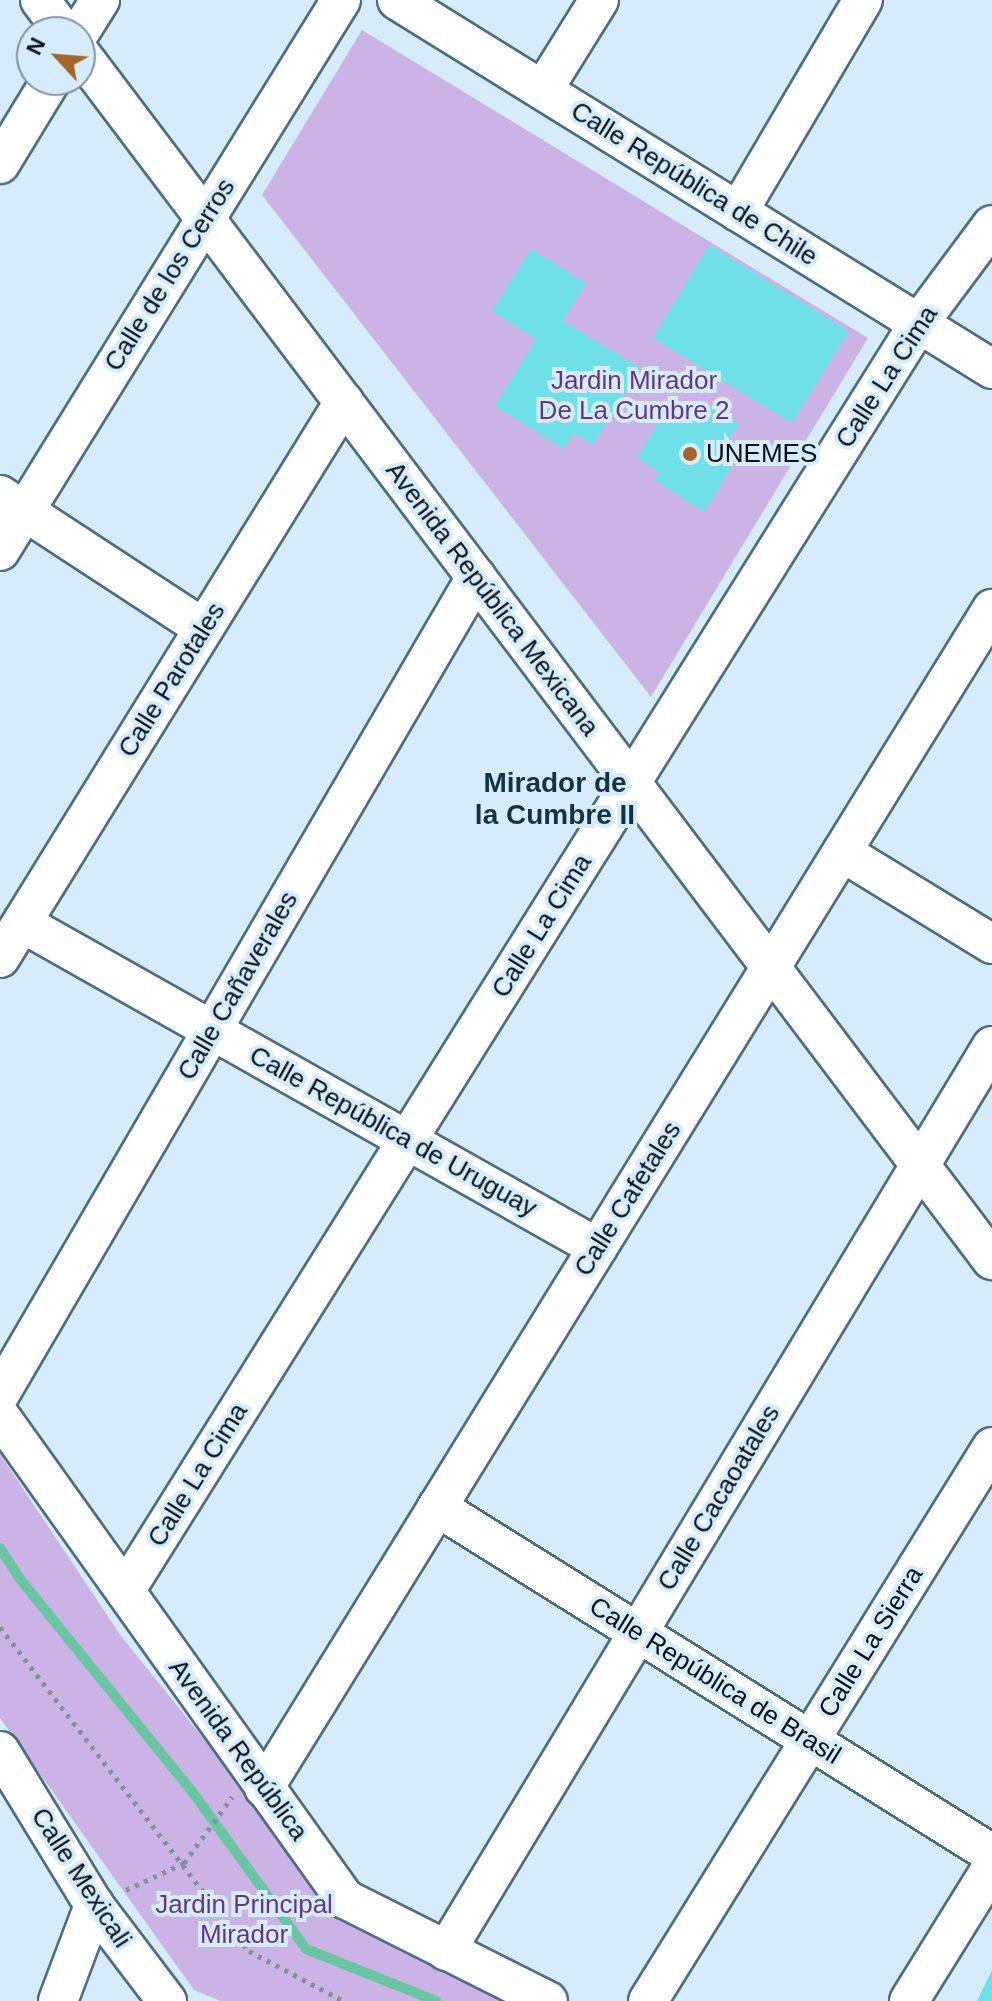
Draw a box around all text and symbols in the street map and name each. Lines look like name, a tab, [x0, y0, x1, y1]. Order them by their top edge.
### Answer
north arrow	[16, 16, 96, 96]
text: N	[21, 34, 50, 59]
street label: Calle República de Chile	[565, 95, 823, 273]
street label: Calle de los Cerros	[98, 173, 242, 377]
street label: Calle La Cima	[829, 300, 945, 454]
park label: Jardin Mirador De La Cumbre 2	[539, 365, 729, 426]
place label: UNEMES	[706, 438, 817, 470]
marker: UNEMES	[681, 445, 699, 463]
street label: Avenida República Mexicana	[379, 456, 605, 742]
street label: Calle Parotales	[112, 597, 232, 763]
district label: Mirador de la Cumbre II	[475, 766, 635, 832]
street label: Calle La Cima	[486, 848, 598, 1004]
street label: Calle Cañaverales	[171, 886, 305, 1086]
street label: Calle República de Uruguay	[244, 1040, 542, 1224]
street label: Calle Cafetales	[568, 1116, 688, 1282]
street label: Calle La Cima	[142, 1397, 254, 1553]
street label: Calle Cacaoatales	[651, 1400, 787, 1596]
street label: Calle La Sierra	[812, 1561, 930, 1723]
street label: Calle República de Brasil	[584, 1591, 846, 1771]
street label: Avenida República	[162, 1653, 314, 1847]
street label: Calle Mexicali	[24, 1802, 138, 1954]
park label: Jardin Principal Mirador	[155, 1889, 333, 1950]

